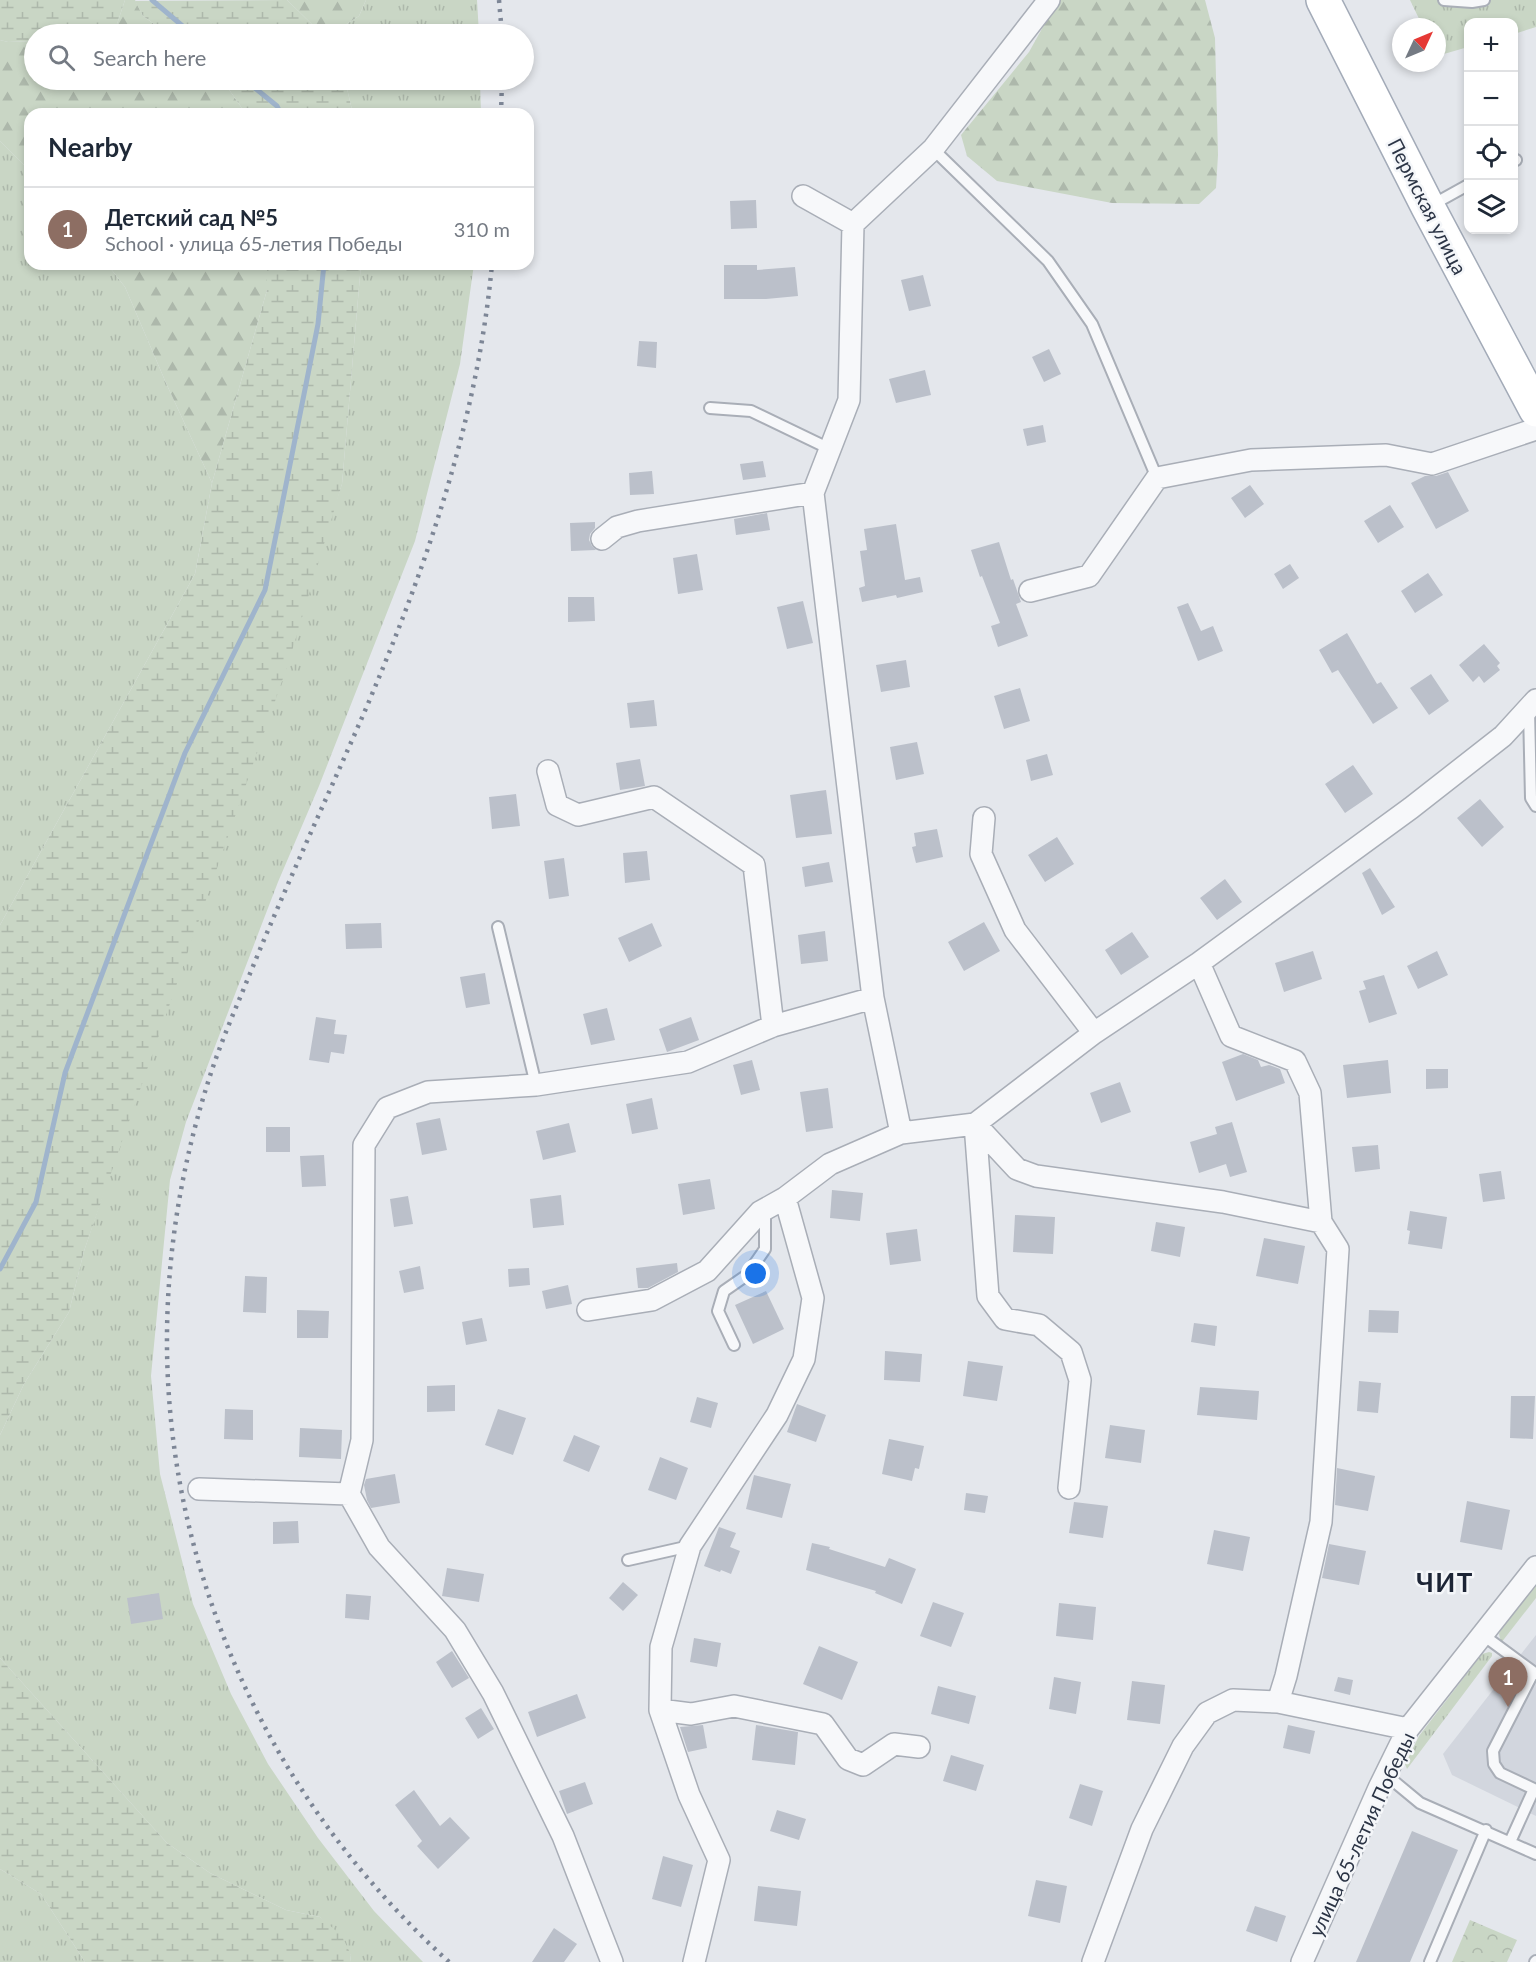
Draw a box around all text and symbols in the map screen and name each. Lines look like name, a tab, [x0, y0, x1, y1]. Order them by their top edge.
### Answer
north arrow	[1392, 18, 1446, 72]
map controls	[1464, 18, 1518, 234]
button: +	[1464, 18, 1518, 72]
search box	[24, 24, 534, 90]
icon: search	[45, 41, 78, 74]
text: Search here	[93, 44, 206, 71]
button: −	[1464, 72, 1518, 126]
button: locate	[1464, 126, 1518, 180]
text: Nearby	[48, 131, 133, 163]
street label: Пермская улица	[1383, 134, 1473, 278]
button: layers	[1464, 180, 1518, 234]
text: Детский сад №5	[105, 204, 278, 231]
text: 1	[62, 217, 73, 241]
text: 310 m	[454, 217, 510, 241]
text: School · улица 65-летия Победы	[105, 231, 402, 255]
your location	[741, 1259, 770, 1288]
district label: ЧИТ	[1416, 1566, 1474, 1598]
pin: 1	[1488, 1658, 1528, 1707]
street label: улица 65-летия Победы	[1303, 1728, 1419, 1940]

